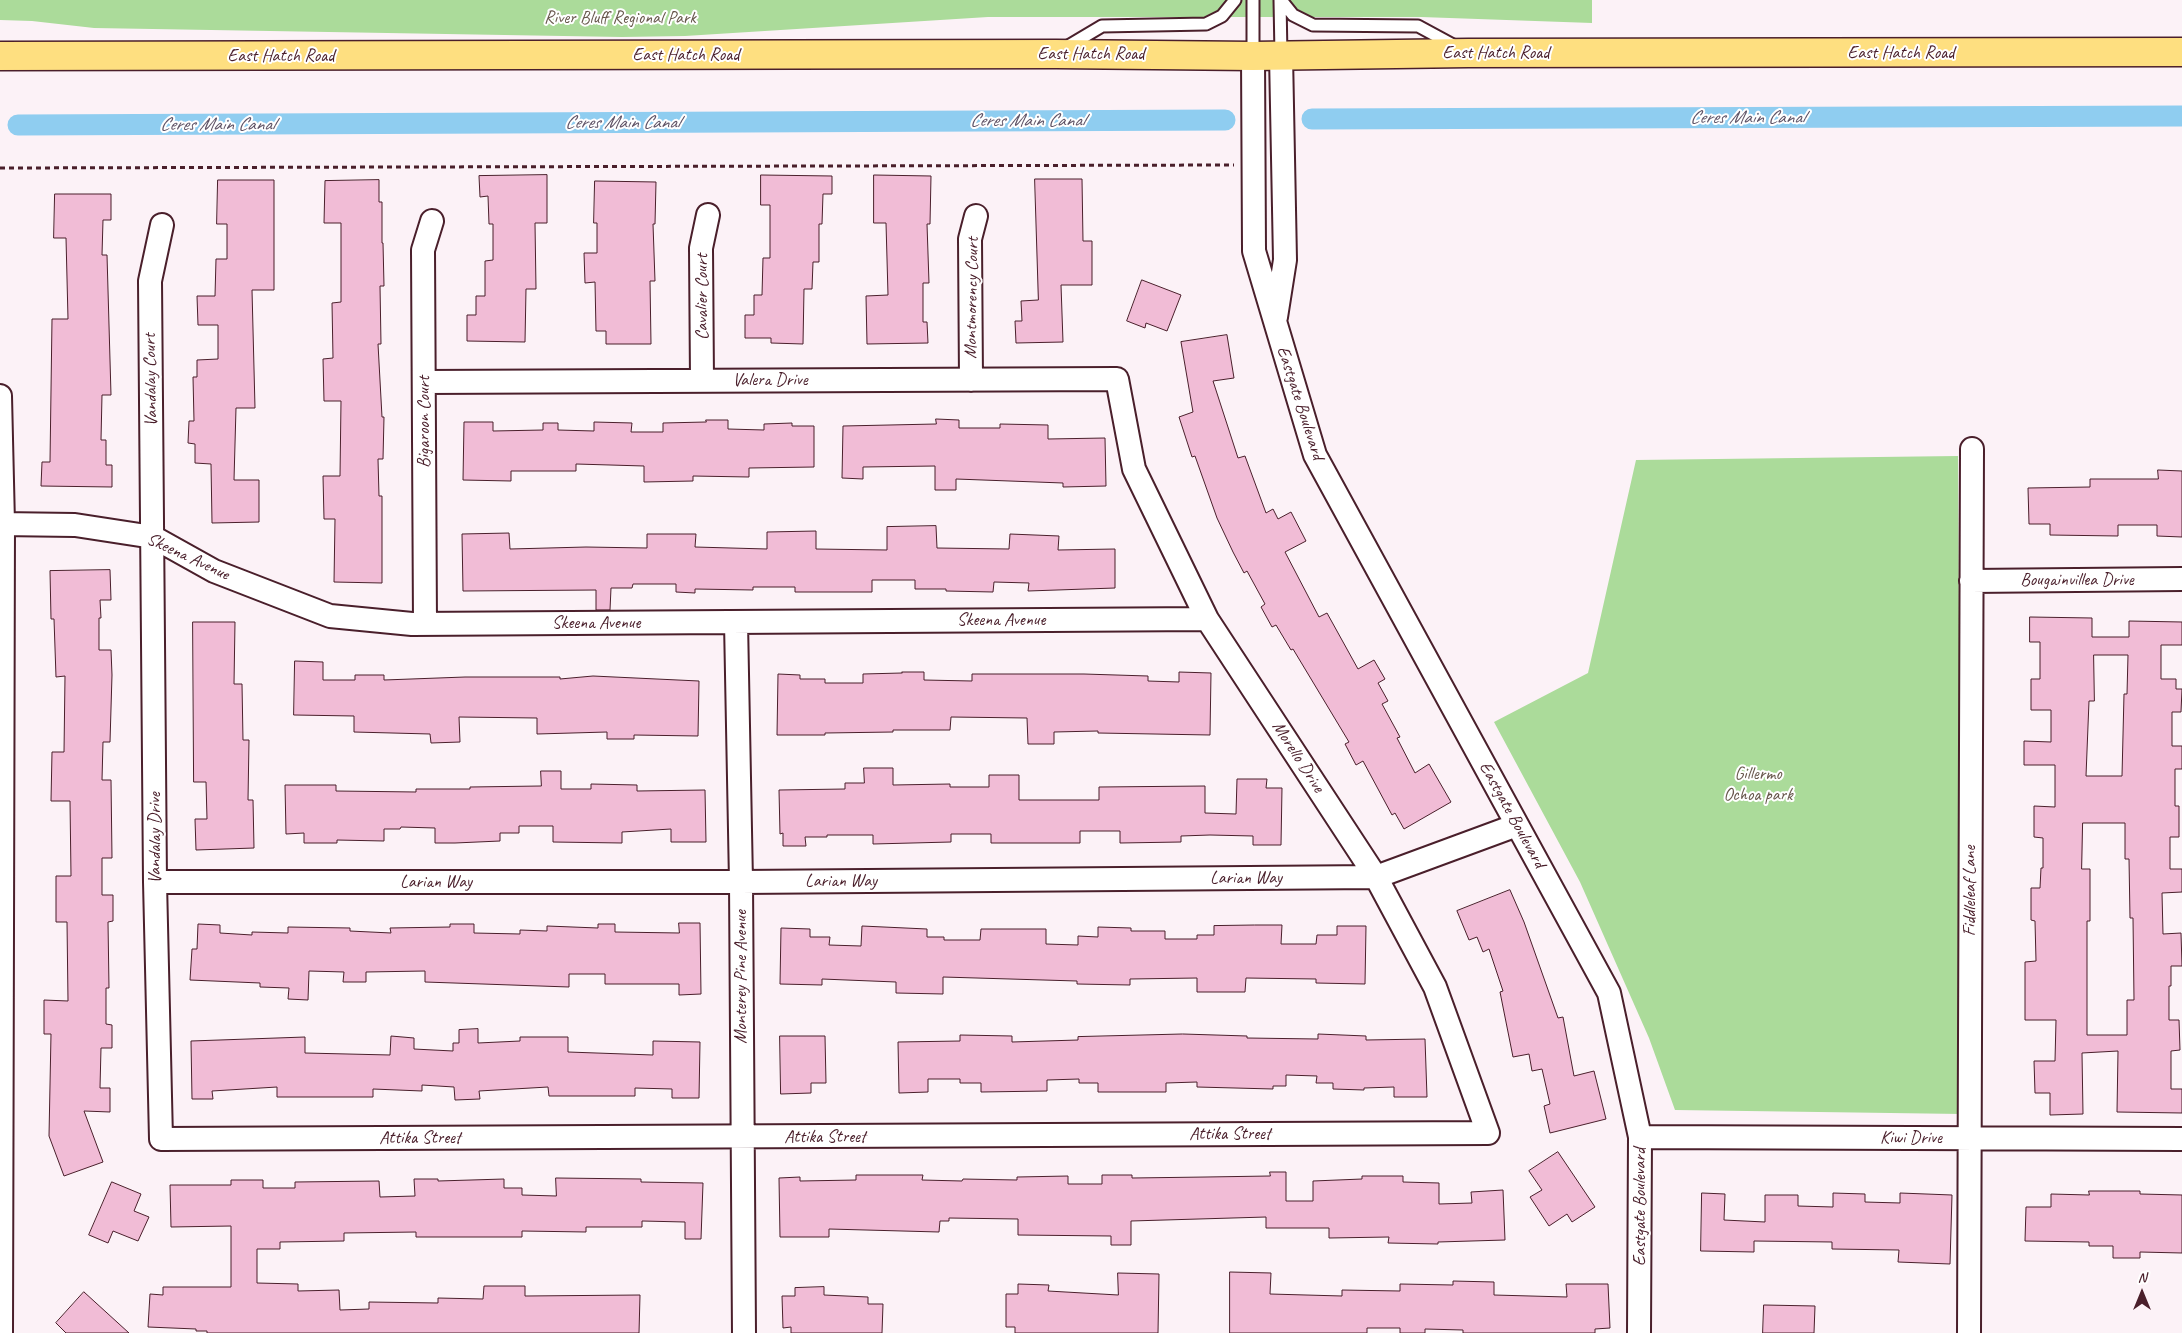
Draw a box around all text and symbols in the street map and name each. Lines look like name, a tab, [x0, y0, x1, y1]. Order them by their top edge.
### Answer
park label: River Bluff Regional Park	[544, 7, 696, 29]
street label: East Hatch Road	[1443, 42, 1549, 64]
street label: East Hatch Road	[1848, 42, 1954, 64]
street label: East Hatch Road	[1038, 43, 1144, 65]
street label: East Hatch Road	[633, 44, 739, 66]
street label: East Hatch Road	[228, 45, 334, 67]
water label: Ceres Main Canal	[1690, 107, 1804, 129]
water label: Ceres Main Canal	[970, 110, 1084, 132]
water label: Ceres Main Canal	[565, 112, 679, 134]
water label: Ceres Main Canal	[160, 114, 274, 136]
street label: Montmorency Court	[960, 237, 984, 359]
street label: Cavalier Court	[691, 254, 713, 340]
street label: Vandalay Court	[139, 333, 163, 427]
street label: Eastgate Boulevard	[1272, 344, 1328, 462]
street label: Valera Drive	[732, 369, 808, 391]
street label: Bigaroon Court	[413, 376, 435, 468]
street label: Skeena Avenue	[143, 528, 233, 586]
street label: Bougainvillea Drive	[2020, 569, 2134, 591]
street label: Skeena Avenue	[957, 609, 1045, 631]
street label: Skeena Avenue	[552, 612, 640, 634]
street label: Morello Drive	[1267, 717, 1329, 797]
street label: Eastgate Boulevard	[1474, 758, 1550, 872]
park label: Gillermo Ochoa park	[1723, 763, 1793, 806]
street label: Vandalay Drive	[144, 792, 166, 884]
street label: Fiddleleaf Lane	[1959, 846, 1981, 936]
street label: Larian Way	[1210, 867, 1282, 889]
street label: Larian Way	[805, 870, 877, 892]
street label: Larian Way	[400, 871, 472, 893]
street label: Monterey Pine Avenue	[730, 910, 752, 1044]
street label: Attika Street	[1189, 1123, 1271, 1145]
street label: Attika Street	[784, 1126, 866, 1148]
street label: Attika Street	[379, 1127, 461, 1149]
street label: Kiwi Drive	[1880, 1127, 1942, 1149]
street label: Eastgate Boulevard	[1629, 1148, 1651, 1266]
north arrow	[2117, 1268, 2167, 1318]
text: N	[2138, 1269, 2146, 1286]

